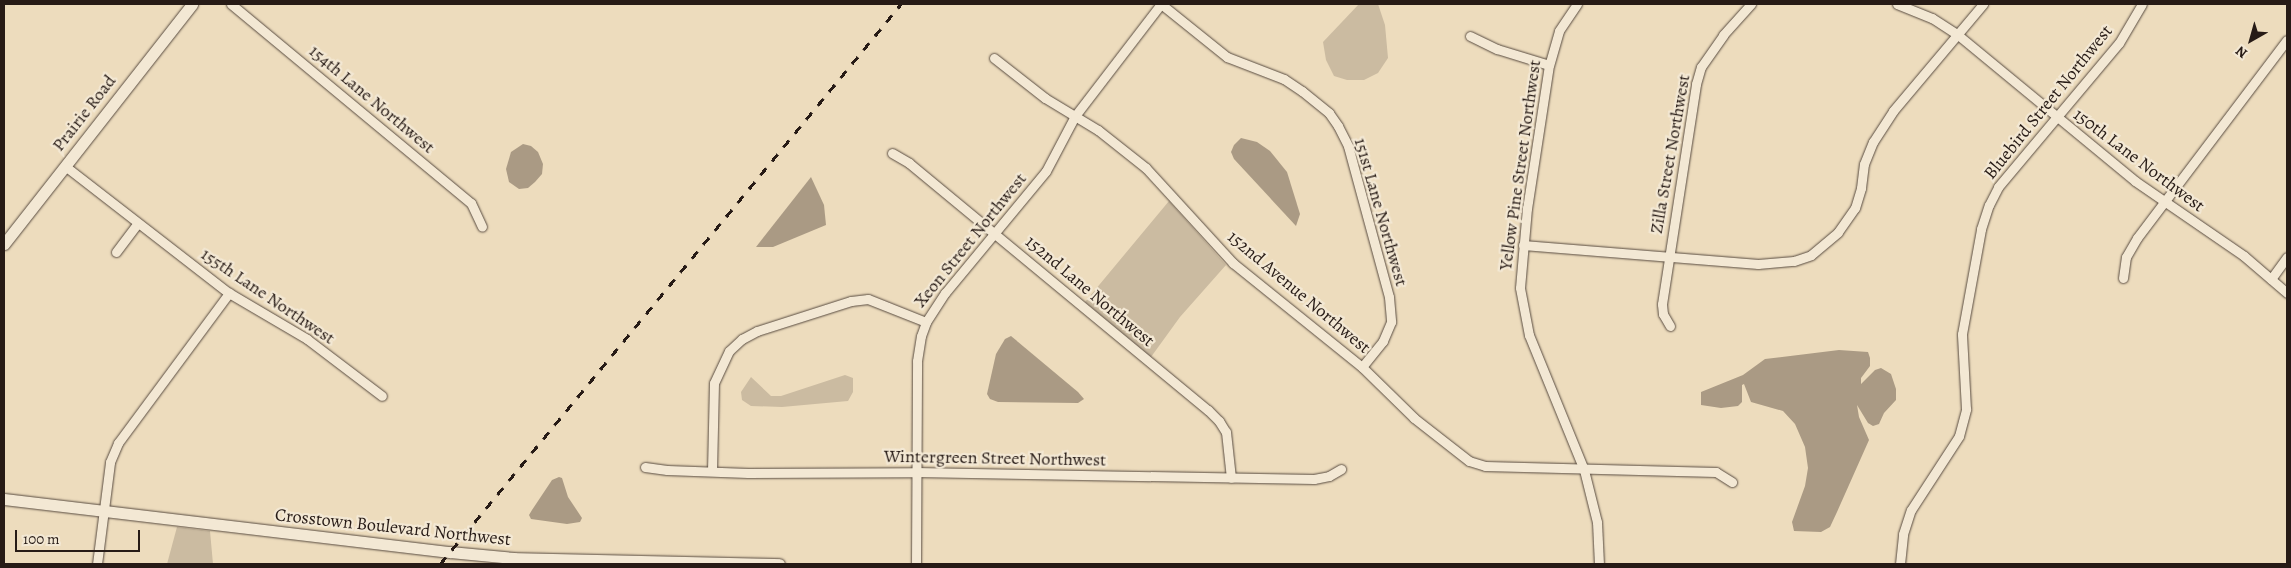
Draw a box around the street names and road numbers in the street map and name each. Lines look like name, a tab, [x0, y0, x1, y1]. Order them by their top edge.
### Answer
street label: Bluebird Street Northwest	[1979, 21, 2117, 183]
street label: 154th Lane Northwest	[305, 40, 439, 158]
street label: Yellow Pine Street Northwest	[1495, 58, 1545, 272]
street label: Prairie Road	[47, 71, 121, 155]
street label: Zilla Street Northwest	[1645, 73, 1695, 235]
street label: 150th Lane Northwest	[2069, 104, 2209, 216]
street label: 151st Lane Northwest	[1350, 135, 1412, 289]
street label: Xeon Street Northwest	[909, 168, 1031, 312]
street label: 152nd Avenue Northwest	[1223, 226, 1375, 358]
street label: 152nd Lane Northwest	[1021, 231, 1159, 351]
street label: 155th Lane Northwest	[197, 243, 339, 349]
street label: Wintergreen Street Northwest	[884, 445, 1106, 471]
street label: Crosstown Boulevard Northwest	[274, 504, 512, 550]

